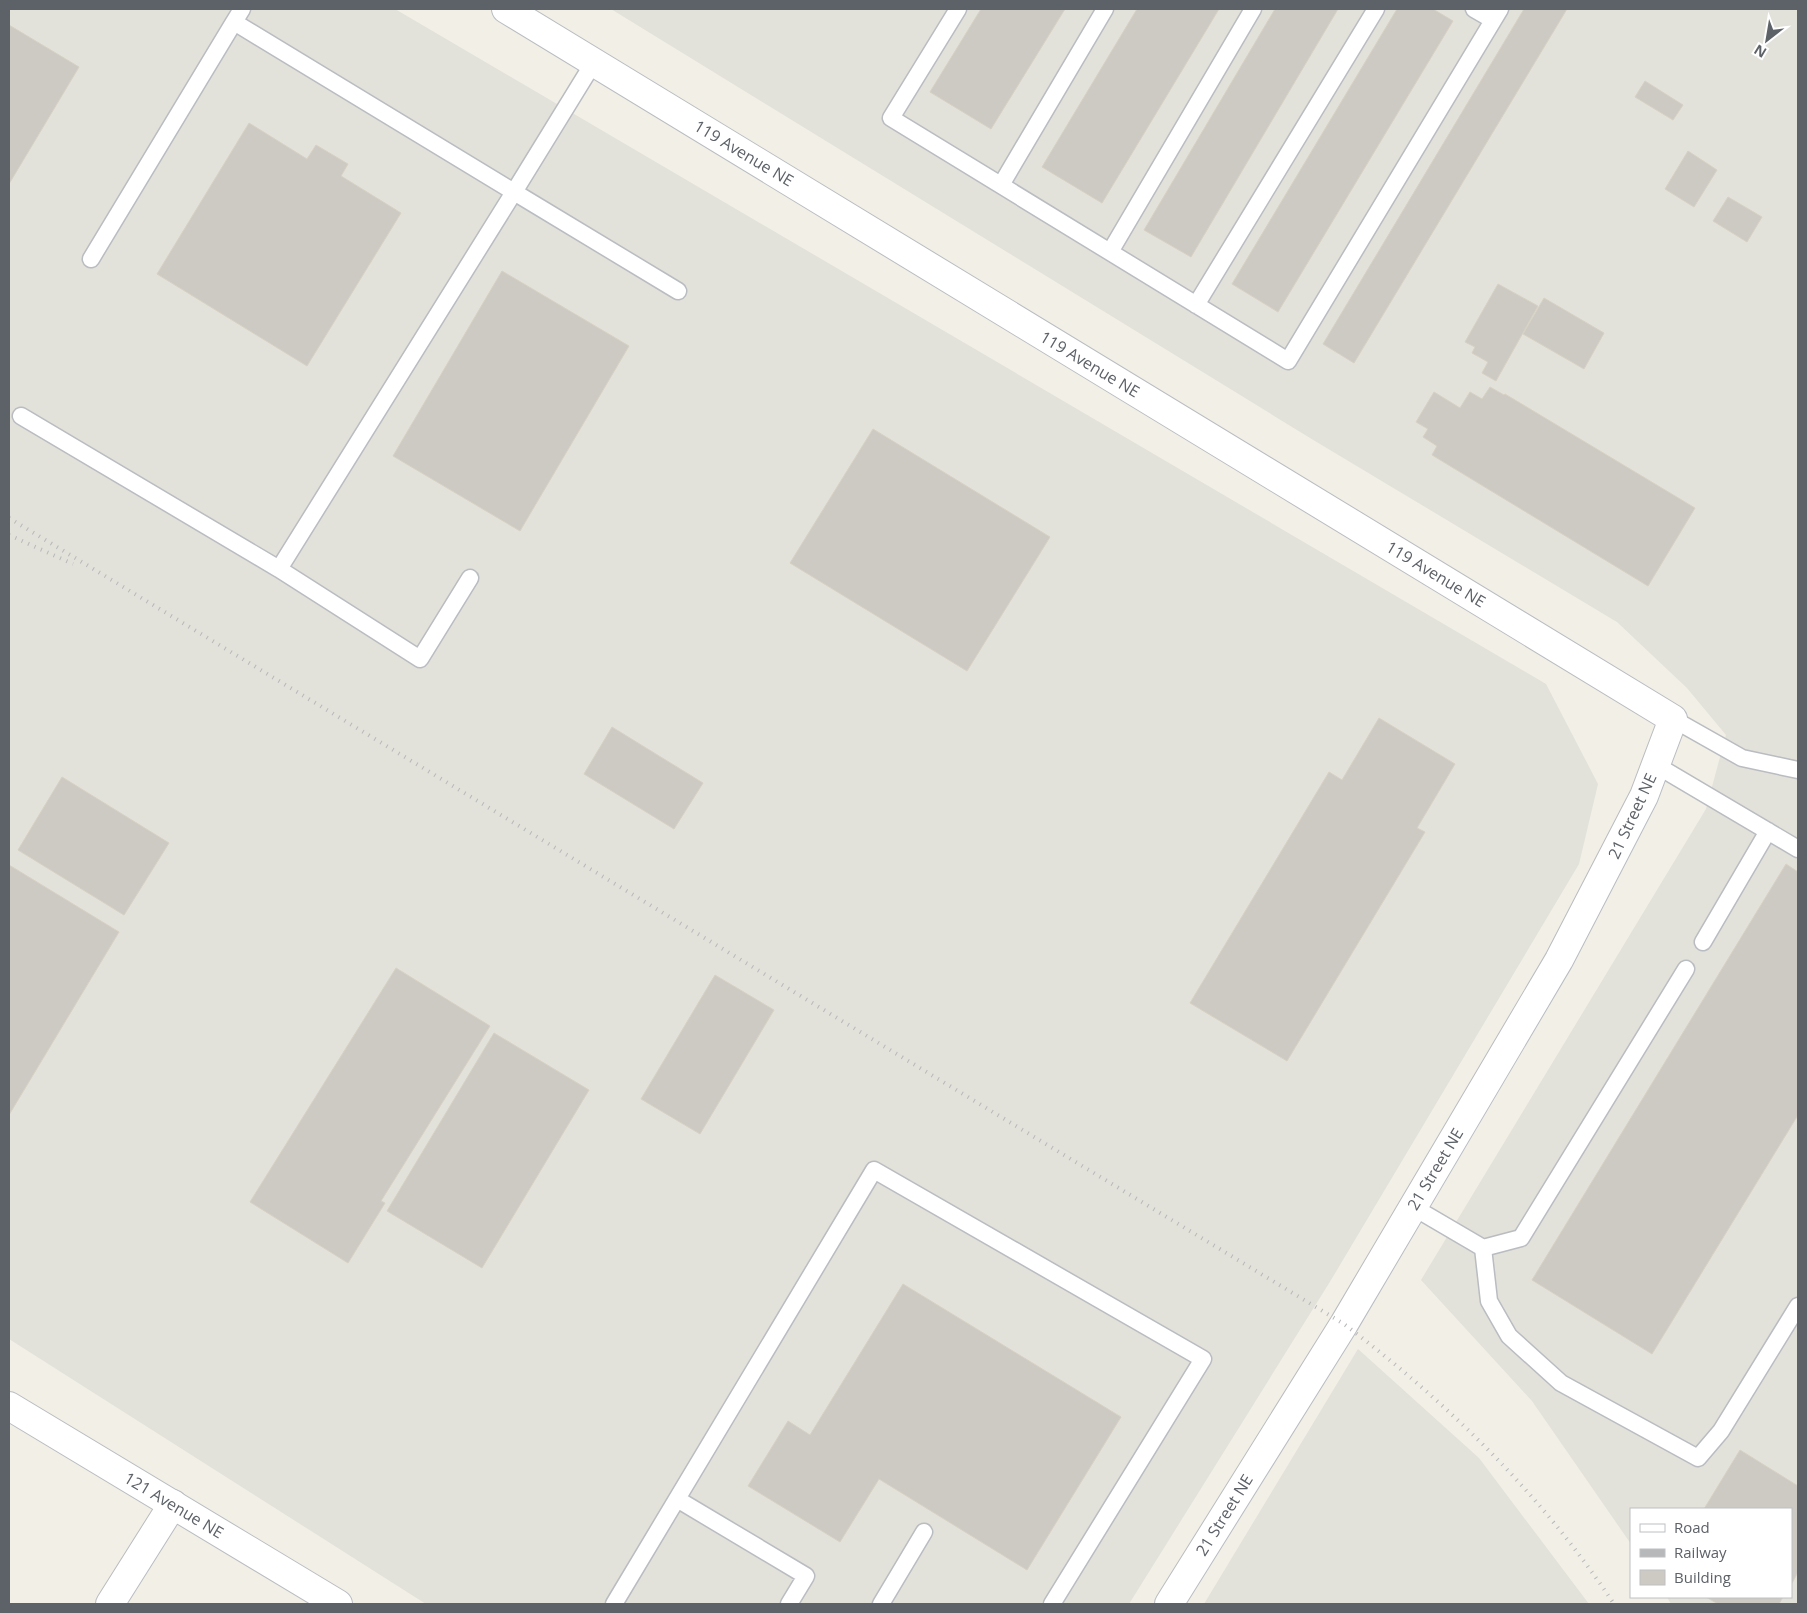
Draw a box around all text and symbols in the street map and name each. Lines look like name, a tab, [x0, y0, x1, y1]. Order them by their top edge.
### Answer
north arrow	[1742, 15, 1792, 65]
text: N	[1750, 40, 1770, 63]
street label: 119 Avenue NE	[690, 115, 798, 191]
street label: 119 Avenue NE	[1036, 326, 1144, 402]
street label: 119 Avenue NE	[1382, 536, 1490, 612]
street label: 21 Street NE	[1603, 770, 1661, 862]
street label: 21 Street NE	[1402, 1124, 1468, 1214]
street label: 121 Avenue NE	[120, 1467, 228, 1543]
street label: 21 Street NE	[1190, 1470, 1258, 1560]
legend	[1630, 1508, 1792, 1598]
text: Road	[1674, 1517, 1710, 1537]
text: Railway	[1674, 1542, 1727, 1562]
text: Building	[1674, 1567, 1731, 1587]

